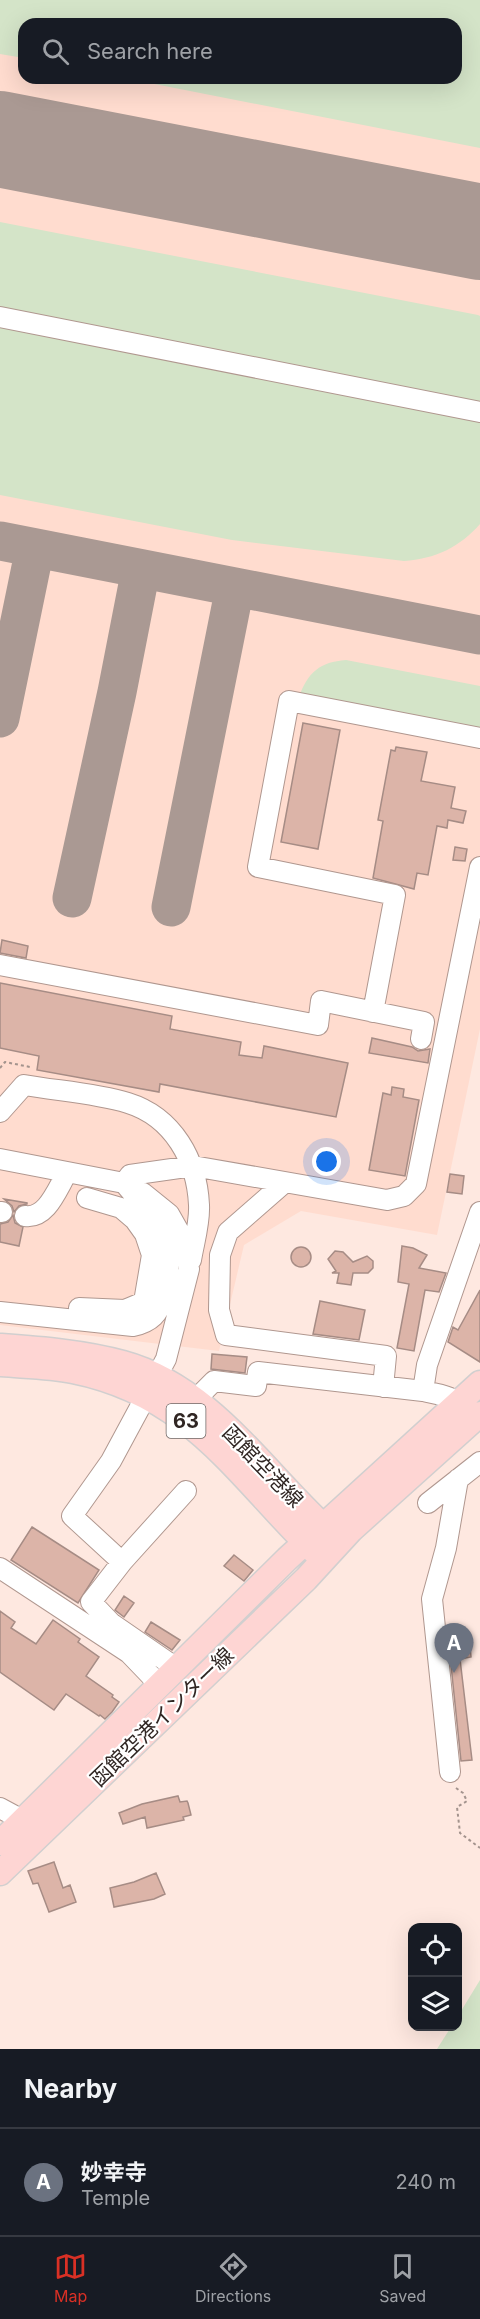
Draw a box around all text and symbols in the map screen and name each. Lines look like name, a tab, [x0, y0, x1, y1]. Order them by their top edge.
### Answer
search box	[18, 18, 462, 84]
icon: search	[39, 35, 72, 68]
text: Search here	[87, 38, 213, 64]
your location	[312, 1147, 341, 1176]
road number: 63	[166, 1404, 206, 1438]
street label: 函館空港線	[218, 1420, 308, 1512]
pin: A	[434, 1624, 474, 1673]
street label: 函館空港インター線	[85, 1642, 239, 1792]
map controls	[408, 1923, 462, 2031]
button: locate	[408, 1923, 462, 1977]
button: layers	[408, 1977, 462, 2031]
text: Nearby	[24, 2073, 117, 2104]
text: 妙幸寺	[81, 2159, 147, 2185]
text: A	[36, 2170, 51, 2194]
text: 240 m	[395, 2170, 456, 2194]
text: Temple	[81, 2186, 150, 2210]
tab: Map	[54, 2250, 87, 2306]
tab: Directions	[195, 2250, 271, 2306]
tab: Saved	[379, 2250, 426, 2306]

